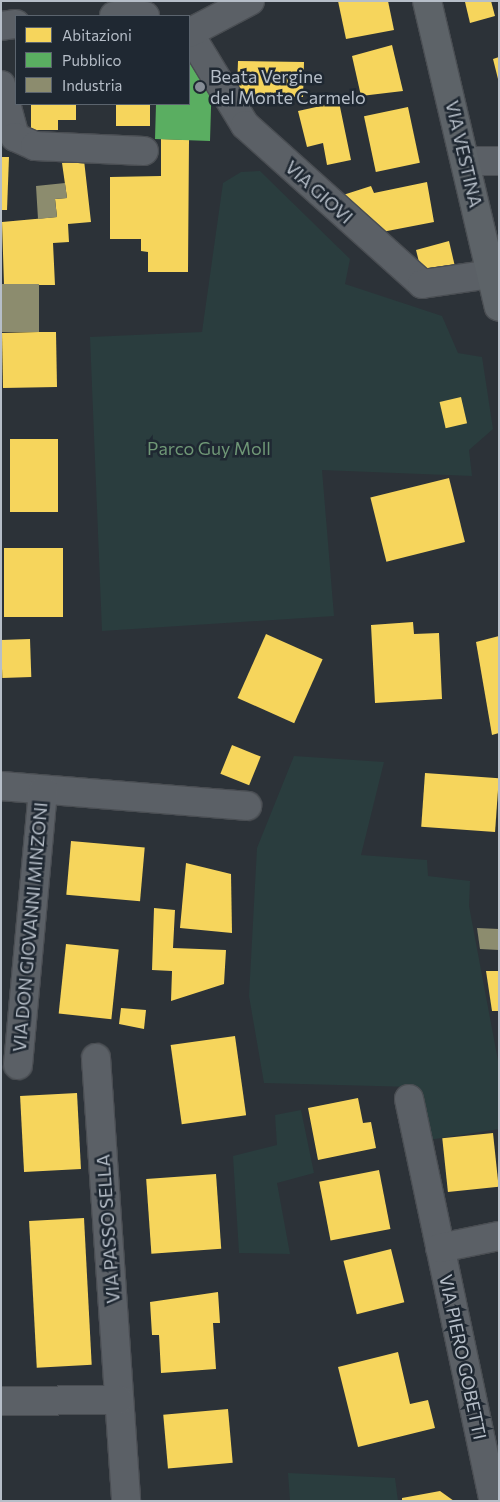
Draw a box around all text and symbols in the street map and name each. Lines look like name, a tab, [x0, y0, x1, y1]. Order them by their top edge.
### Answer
legend	[15, 15, 190, 105]
text: Abitazioni	[62, 26, 132, 44]
text: Pubblico	[62, 51, 122, 69]
place label: Beata Vergine del Monte Carmelo	[210, 66, 366, 108]
text: Industria	[62, 76, 122, 94]
marker: Beata Vergine del Monte Carmelo	[194, 81, 206, 93]
street label: VIA VESTINA	[441, 98, 487, 210]
street label: VIA GIOVI	[281, 156, 357, 228]
park label: Parco Guy Moll	[147, 437, 271, 459]
street label: VIA DON GIOVANNI MINZONI	[8, 801, 52, 1053]
street label: VIA PASSO SELLA	[92, 1154, 124, 1304]
street label: VIA PIERO GOBETTI	[435, 1272, 491, 1442]

